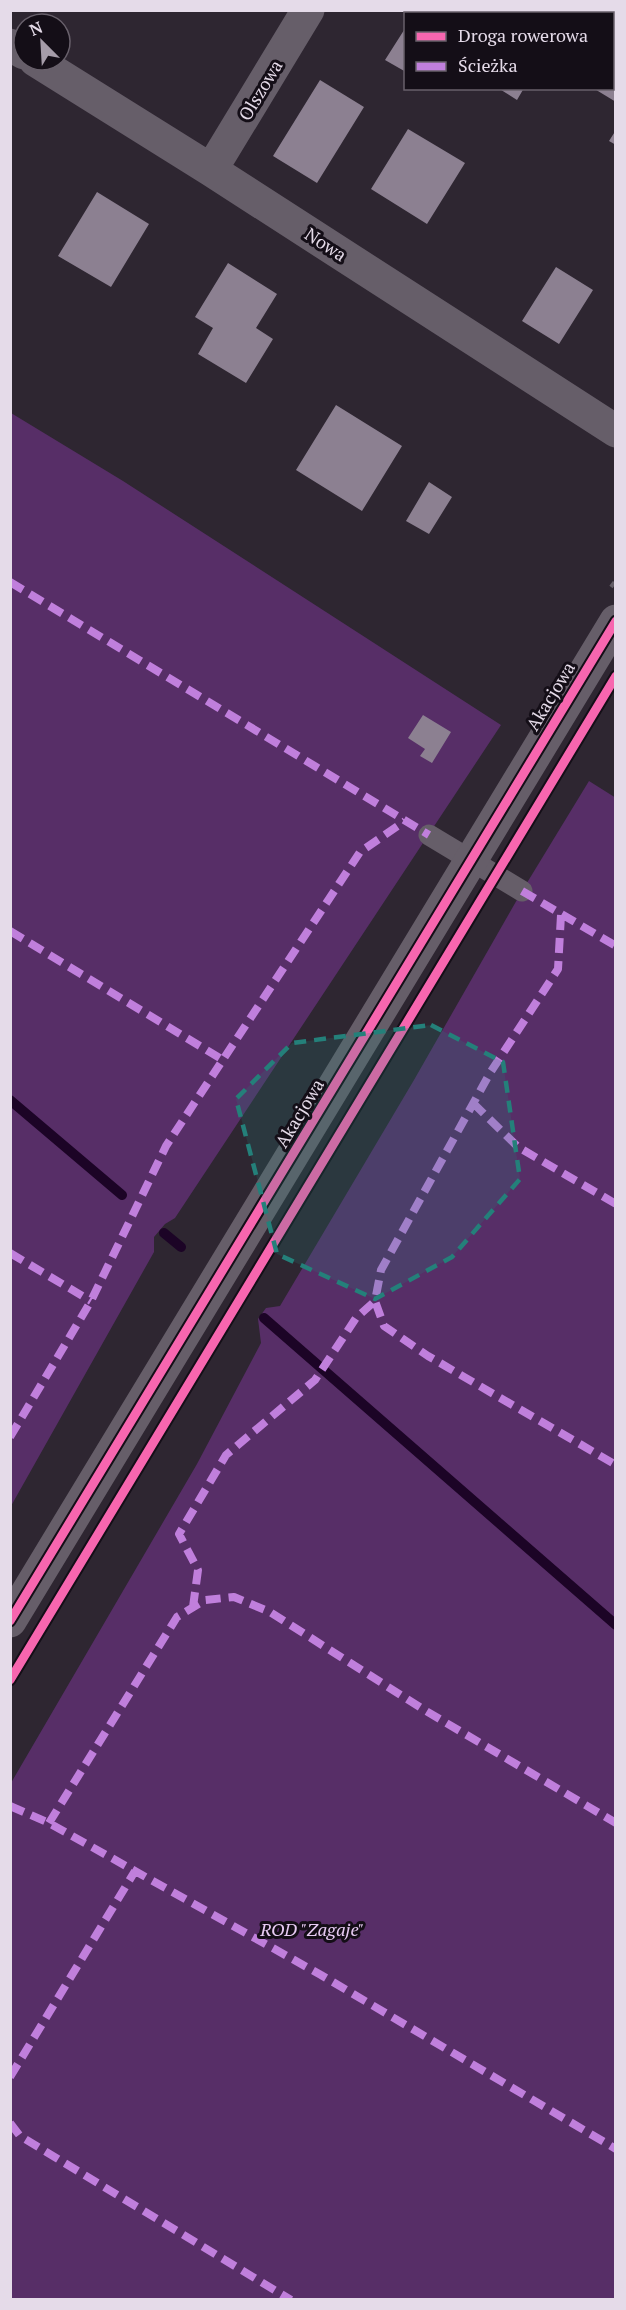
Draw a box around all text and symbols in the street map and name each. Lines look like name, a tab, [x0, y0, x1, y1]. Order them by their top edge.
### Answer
north arrow	[12, 12, 72, 72]
legend	[404, 12, 614, 90]
text: N	[26, 16, 46, 41]
text: Droga rowerowa	[458, 23, 588, 47]
text: Ścieżka	[458, 53, 517, 77]
street label: Olszowa	[232, 55, 288, 125]
street label: Nowa	[301, 222, 351, 266]
street label: Akacjowa	[520, 657, 580, 735]
street label: Akacjowa	[269, 1074, 329, 1152]
park label: ROD "Zagaje"	[259, 1917, 364, 1941]

